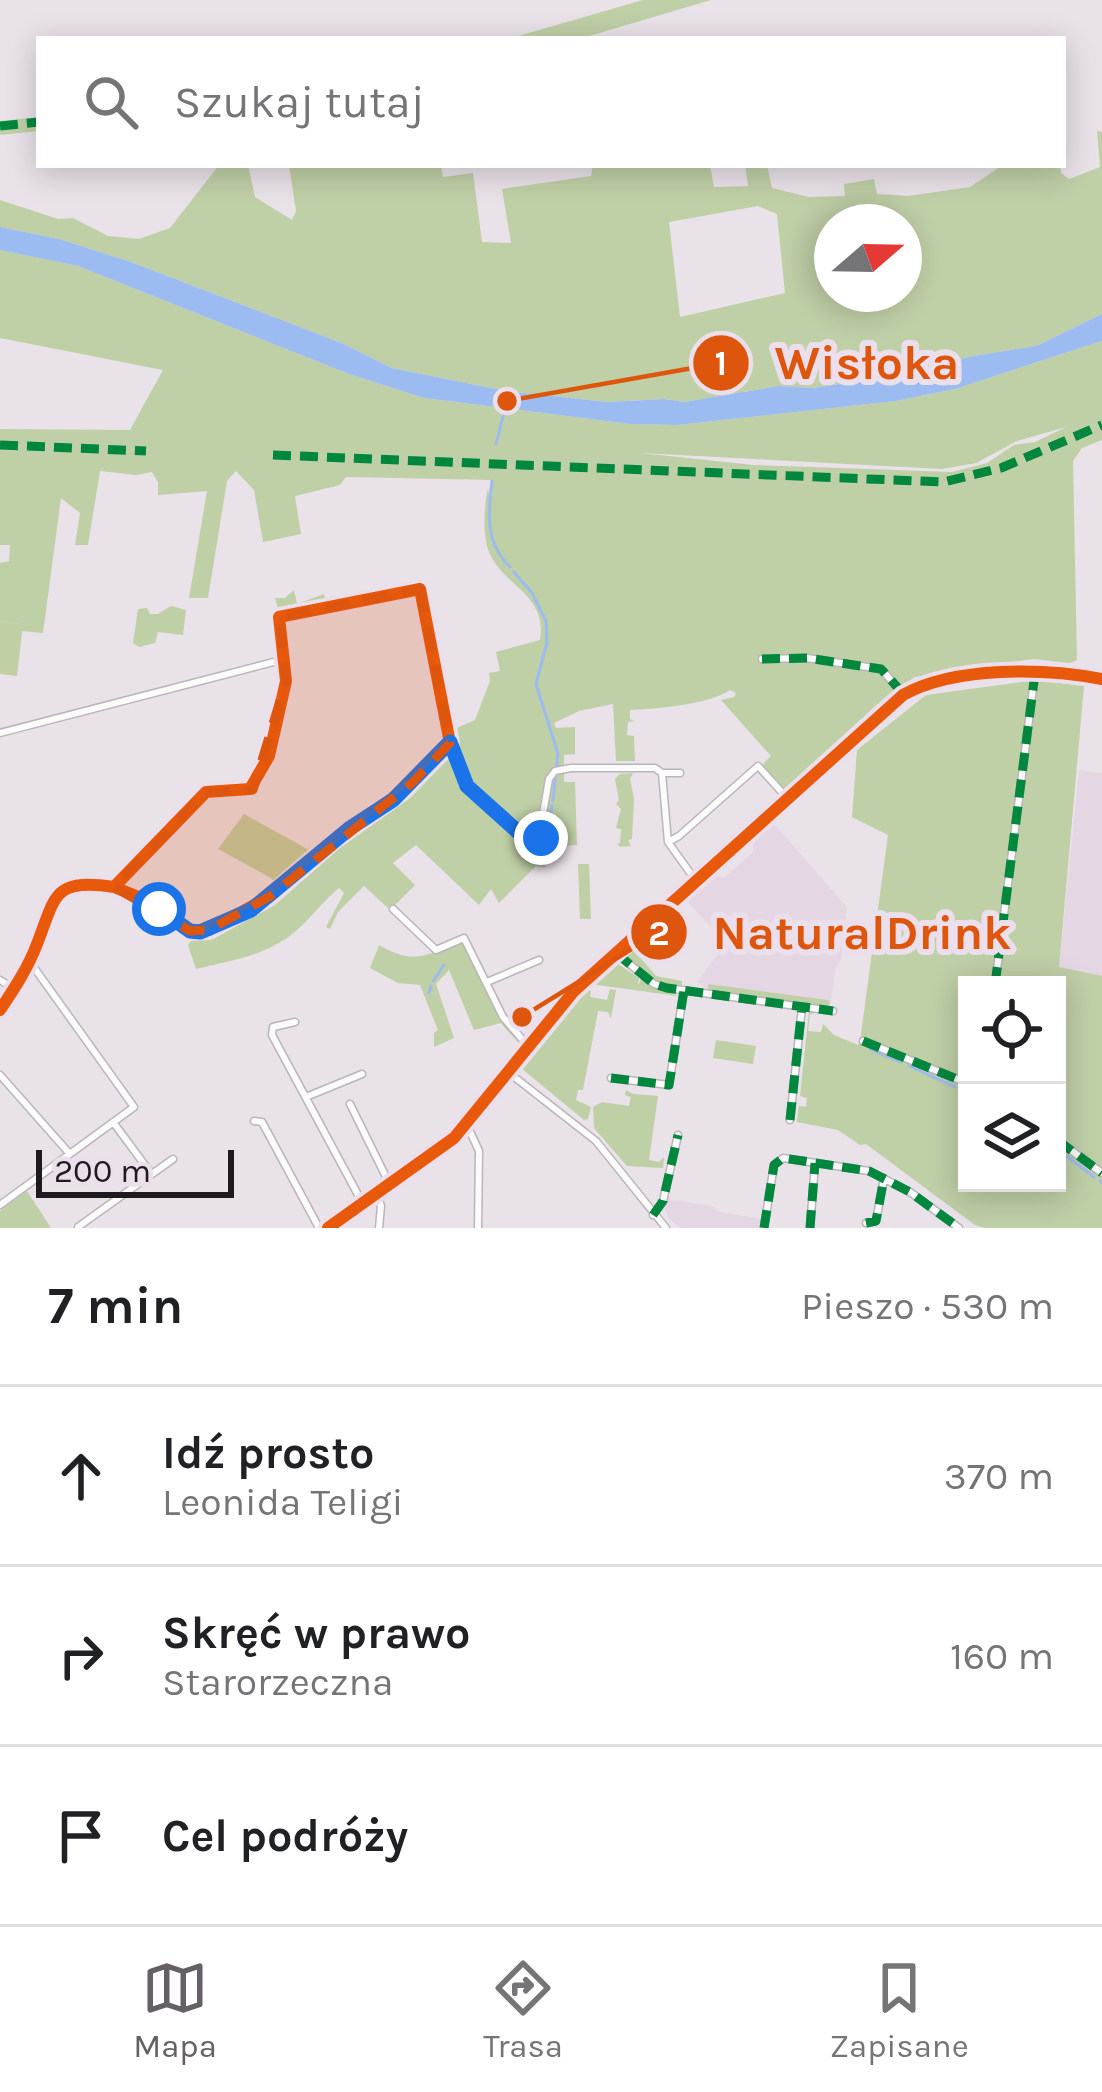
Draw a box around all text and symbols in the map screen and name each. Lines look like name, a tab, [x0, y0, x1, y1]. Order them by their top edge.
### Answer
search box	[36, 36, 1066, 168]
icon: search	[78, 69, 144, 135]
text: Szukaj tutaj	[174, 76, 425, 128]
north arrow	[814, 204, 922, 312]
callout: Wisłoka	[691, 321, 984, 405]
text: Wisłoka	[775, 335, 959, 391]
text: 1	[715, 342, 727, 384]
route end	[514, 811, 568, 865]
route start	[132, 882, 186, 936]
callout: NaturalDrink	[629, 890, 1036, 974]
text: NaturalDrink	[713, 905, 1011, 961]
text: 2	[648, 912, 670, 954]
map controls	[958, 976, 1066, 1192]
button: locate	[958, 976, 1066, 1084]
button: layers	[958, 1084, 1066, 1192]
scale bar	[36, 1144, 234, 1197]
text: 200 m	[54, 1152, 151, 1190]
text: 7 min	[48, 1276, 183, 1336]
text: Pieszo · 530 m	[801, 1283, 1054, 1329]
text: Idź prosto	[162, 1427, 375, 1479]
icon: ahead	[48, 1443, 114, 1509]
text: 370 m	[944, 1453, 1054, 1499]
text: Leonida Teligi	[162, 1479, 403, 1525]
text: Skręć w prawo	[162, 1607, 471, 1659]
icon: right	[48, 1623, 114, 1689]
text: 160 m	[950, 1633, 1054, 1679]
text: Starorzeczna	[162, 1659, 393, 1705]
icon: arrive	[48, 1803, 114, 1869]
text: Cel podróży	[162, 1810, 408, 1862]
tab: Mapa	[133, 1955, 217, 2065]
tab: Trasa	[483, 1955, 563, 2065]
tab: Zapisane	[830, 1955, 969, 2065]

